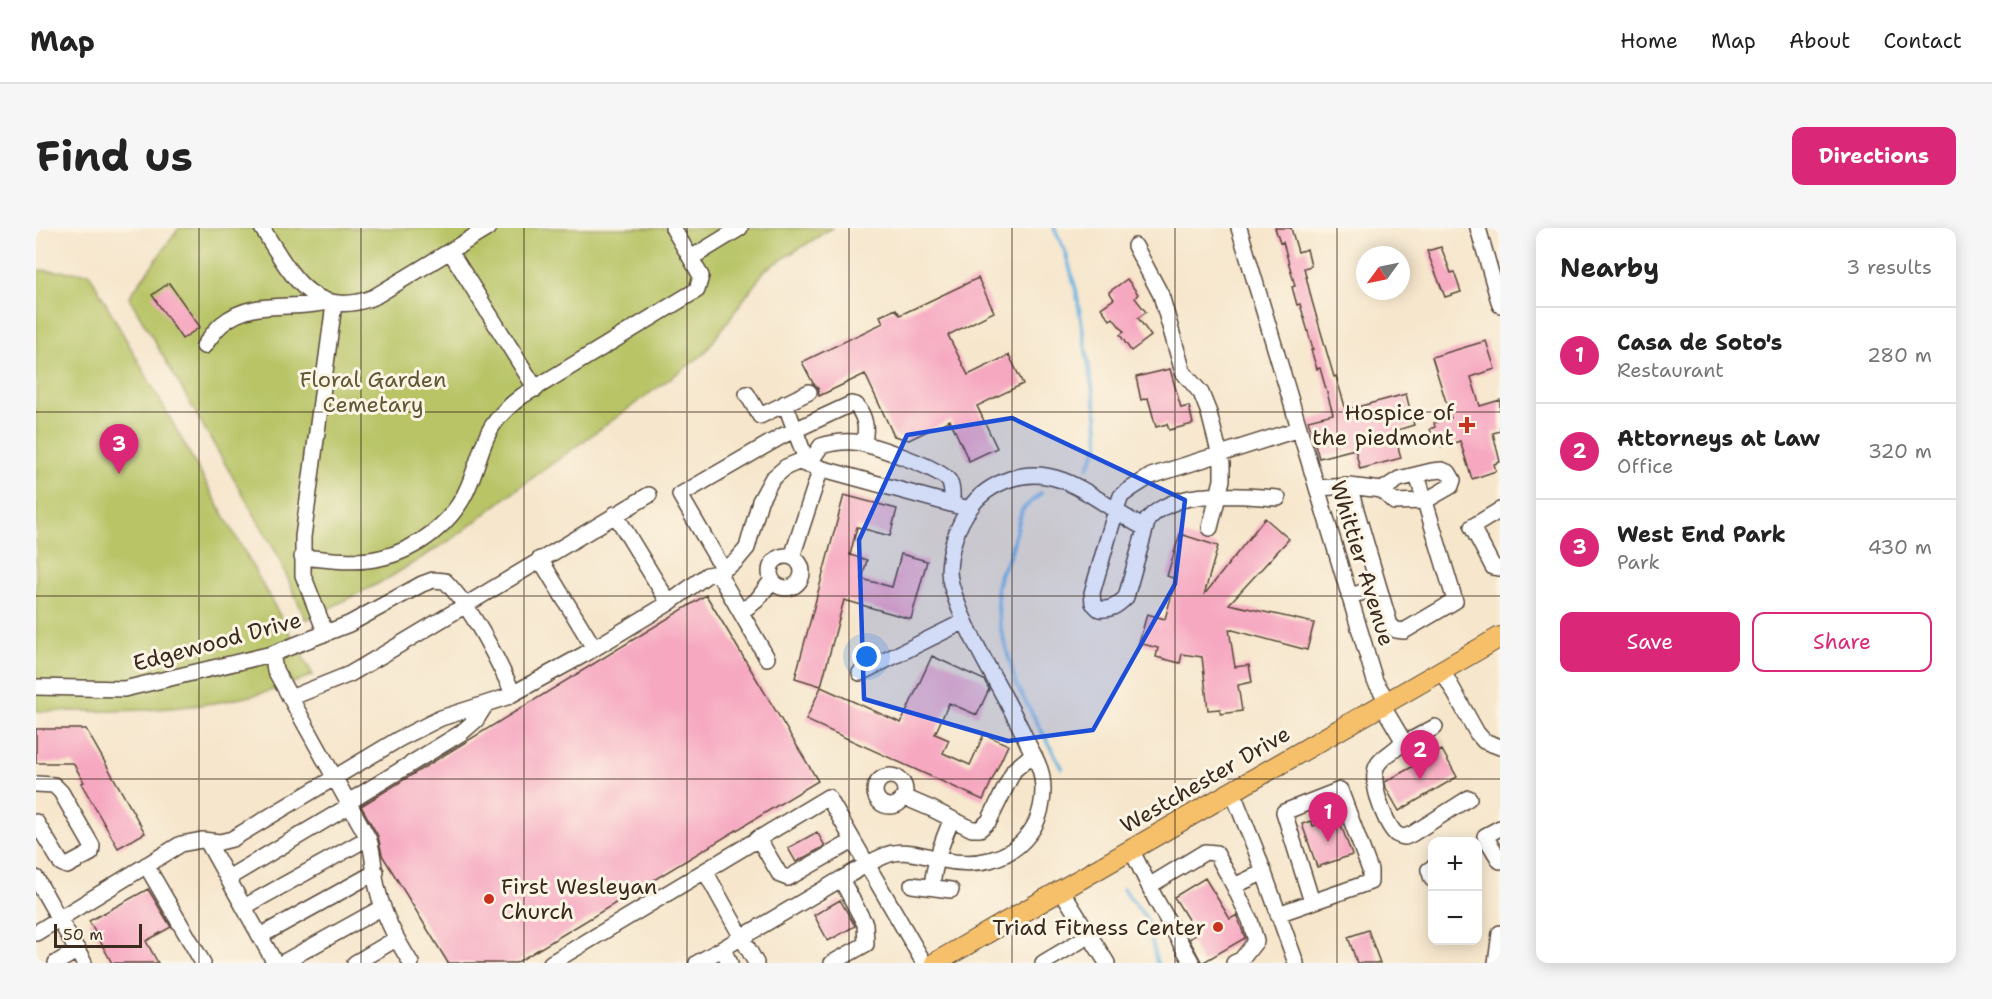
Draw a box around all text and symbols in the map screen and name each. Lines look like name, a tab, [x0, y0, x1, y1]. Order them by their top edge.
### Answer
text: Map	[30, 22, 95, 60]
text: Home	[1620, 27, 1678, 55]
text: Map	[1711, 27, 1756, 55]
text: About	[1789, 27, 1850, 55]
text: Contact	[1883, 27, 1962, 55]
button: Directions	[1792, 127, 1956, 185]
text: Find us	[36, 128, 193, 184]
north arrow	[1356, 246, 1410, 300]
text: Nearby	[1560, 250, 1659, 285]
text: 3 results	[1846, 254, 1932, 280]
text: Casa de Soto's	[1617, 328, 1782, 357]
text: 1	[1575, 342, 1584, 368]
text: 280 m	[1867, 342, 1932, 368]
text: Restaurant	[1617, 357, 1724, 383]
park label: Floral Garden Cemetary	[300, 365, 446, 419]
place label: Hospice of the piedmont	[1312, 398, 1455, 452]
marker: Hospice of the piedmont	[1458, 416, 1476, 434]
pin: 3	[100, 424, 139, 474]
text: Attorneys at Law	[1617, 424, 1820, 453]
text: 2	[1573, 438, 1587, 464]
text: 320 m	[1868, 438, 1932, 464]
text: Office	[1617, 453, 1673, 479]
street label: Whittier Avenue	[1324, 477, 1402, 650]
text: West End Park	[1617, 520, 1786, 549]
text: 3	[1573, 534, 1587, 560]
text: 430 m	[1868, 534, 1932, 560]
text: Park	[1617, 549, 1660, 575]
street label: Edgewood Drive	[130, 605, 305, 678]
button: Save	[1560, 612, 1740, 672]
button: Share	[1752, 612, 1932, 672]
your location	[852, 642, 881, 671]
street label: Westchester Drive	[1115, 719, 1295, 840]
pin: 2	[1400, 730, 1440, 780]
pin: 1	[1308, 792, 1348, 842]
map controls	[1428, 837, 1482, 945]
button: +	[1428, 837, 1482, 891]
place label: First Wesleyan Church	[501, 872, 657, 926]
button: −	[1428, 891, 1482, 945]
marker: First Wesleyan Church	[482, 892, 496, 906]
place label: Triad Fitness Center	[992, 913, 1206, 942]
marker: Triad Fitness Center	[1211, 920, 1225, 934]
scale bar	[54, 921, 142, 948]
text: 50 m	[63, 924, 103, 945]

